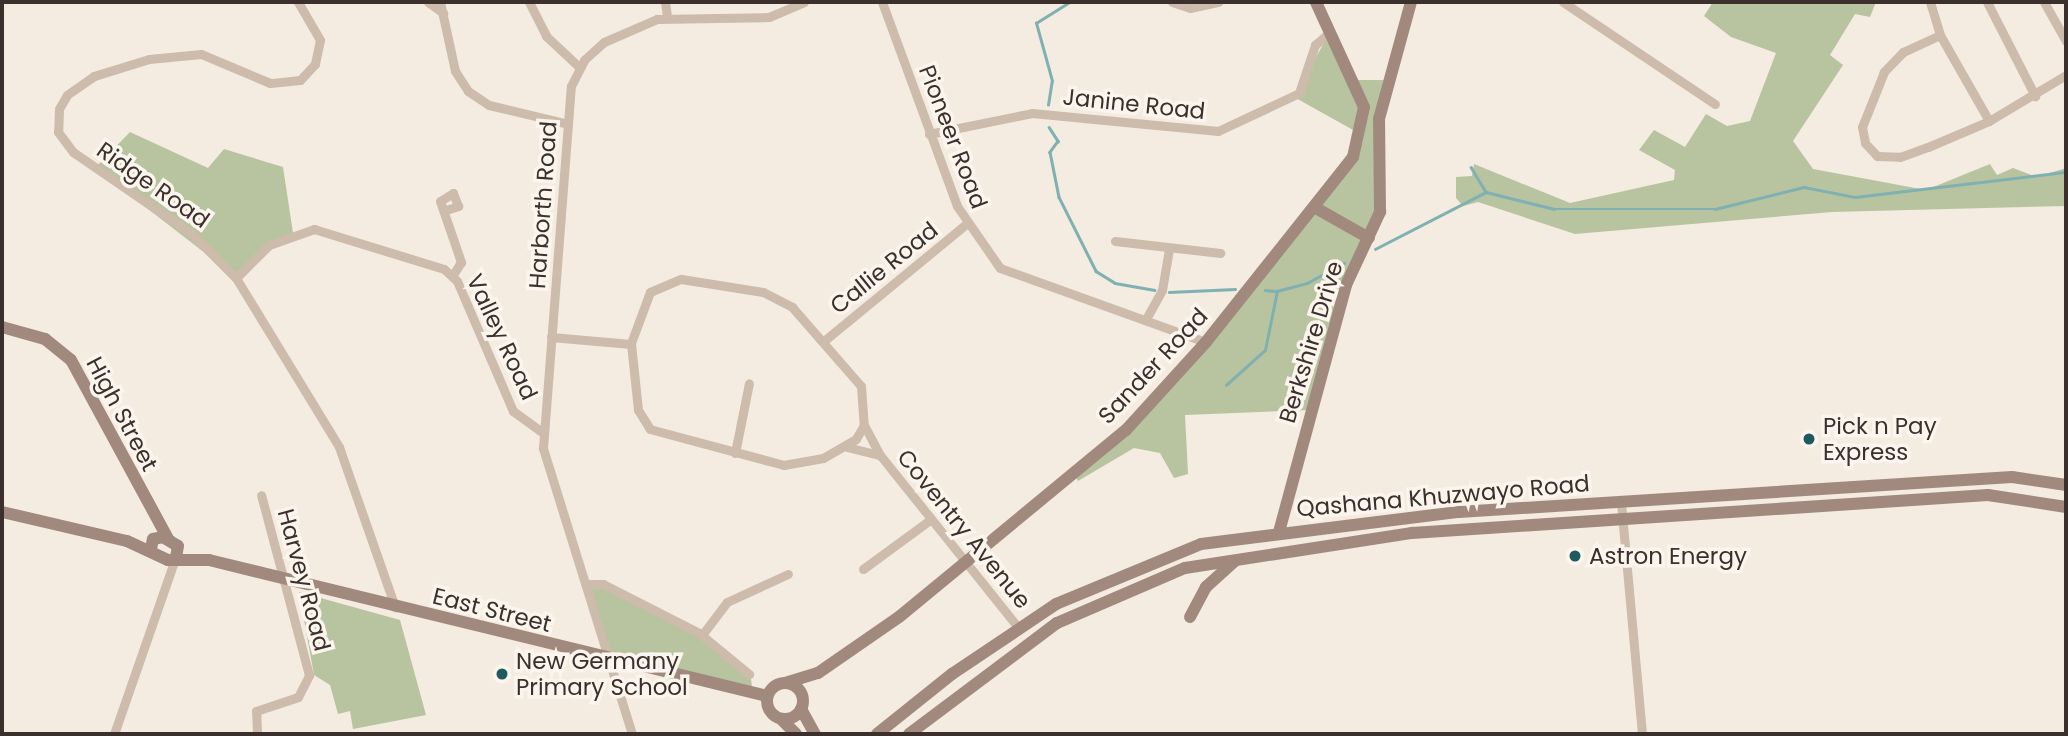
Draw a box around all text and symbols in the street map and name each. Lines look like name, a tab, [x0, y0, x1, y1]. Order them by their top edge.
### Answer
street label: Pioneer Road	[913, 61, 993, 213]
street label: Janine Road	[1061, 83, 1207, 125]
street label: Harborth Road	[523, 120, 563, 290]
street label: Ridge Road	[91, 136, 215, 234]
street label: Callie Road	[825, 216, 943, 320]
street label: Berkshire Drive	[1273, 258, 1349, 426]
street label: Valley Road	[461, 270, 543, 404]
street label: Sander Road	[1092, 302, 1214, 430]
street label: High Street	[80, 352, 164, 476]
place label: Pick n Pay Express	[1823, 412, 1937, 466]
marker: Pick n Pay Express	[1801, 431, 1817, 447]
street label: Coventry Avenue	[891, 444, 1037, 614]
street label: Qashana Khuzwayo Road	[1295, 469, 1591, 523]
street label: Harvey Road	[272, 506, 336, 654]
place label: Astron Energy	[1589, 542, 1747, 570]
marker: Astron Energy	[1567, 548, 1583, 564]
street label: East Street	[430, 582, 554, 638]
place label: New Germany Primary School	[516, 647, 688, 701]
marker: New Germany Primary School	[494, 666, 510, 682]

